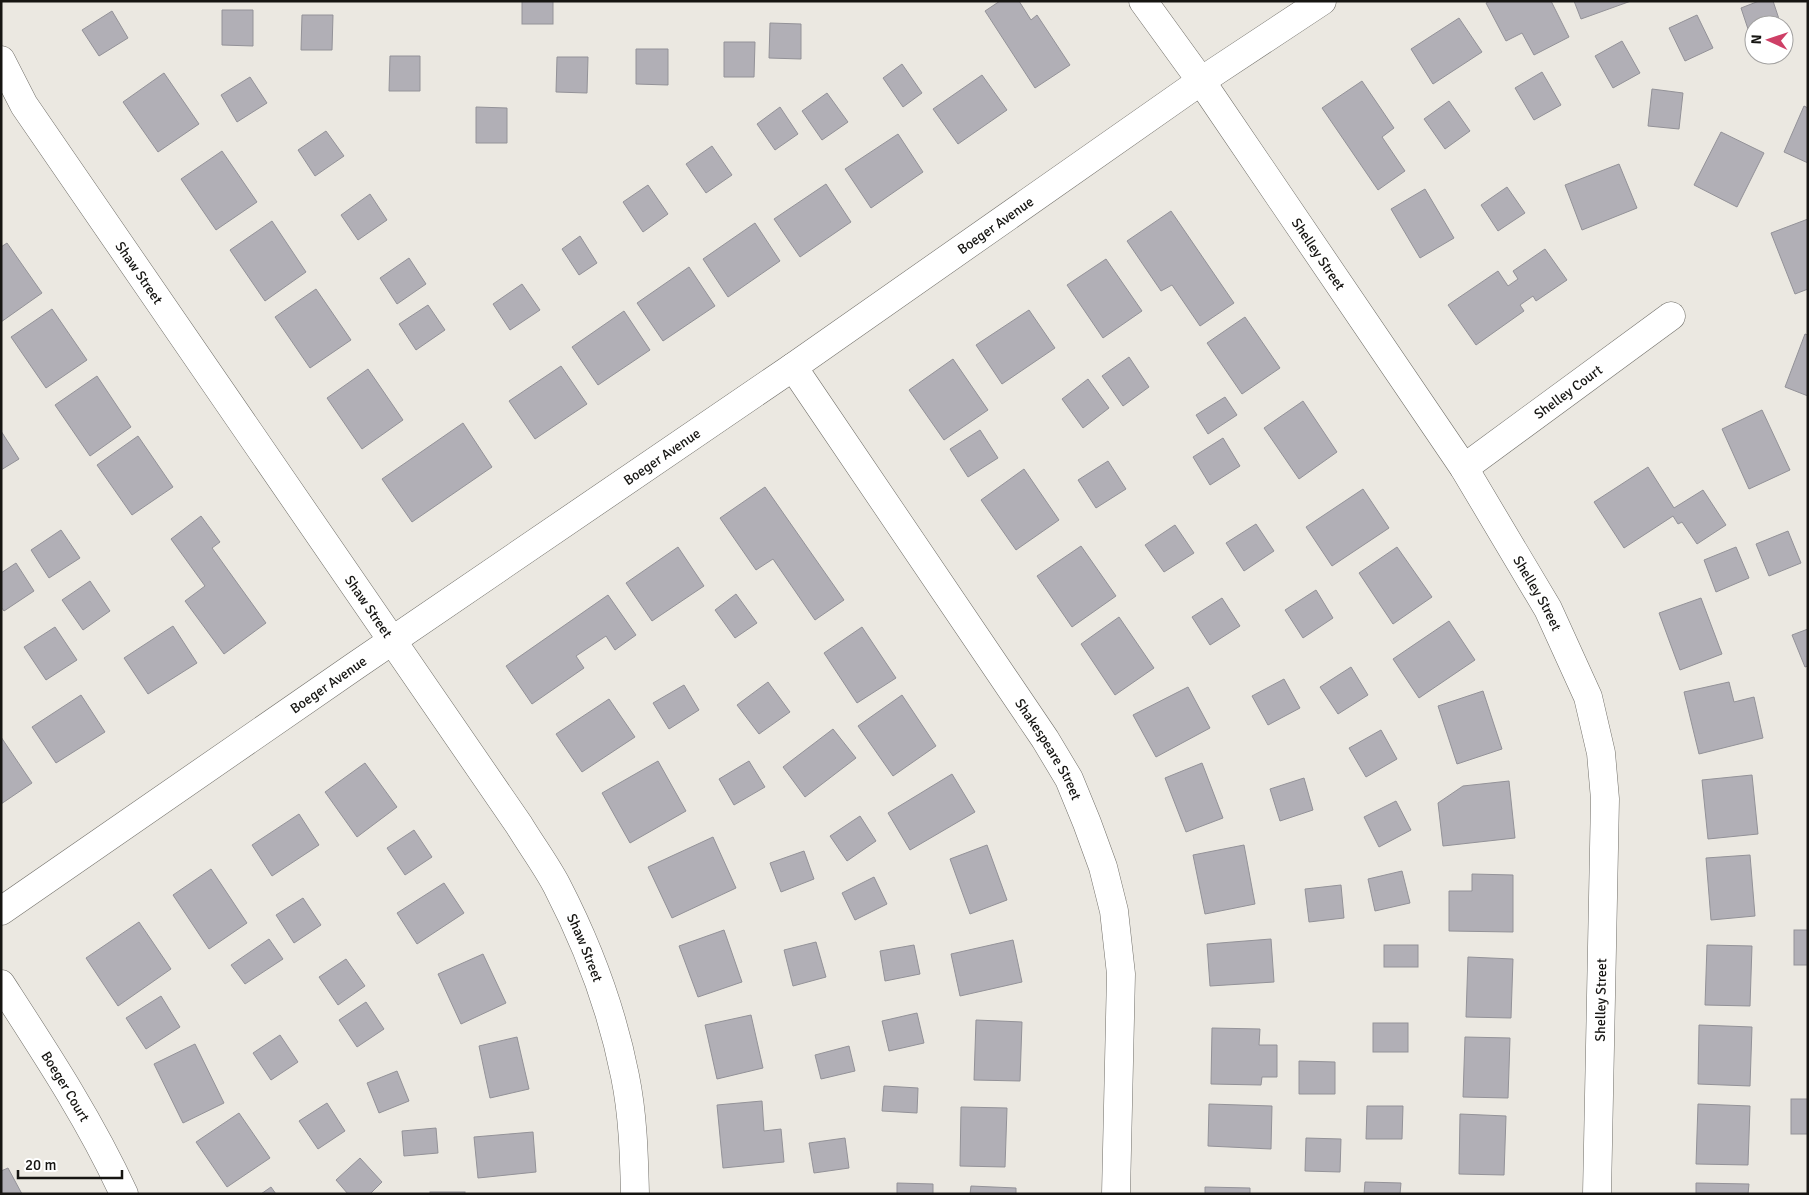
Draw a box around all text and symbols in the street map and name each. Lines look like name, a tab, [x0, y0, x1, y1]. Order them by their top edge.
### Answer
north arrow	[1744, 15, 1794, 65]
text: N	[1748, 34, 1765, 45]
street label: Boeger Avenue	[954, 193, 1037, 258]
street label: Shelley Street	[1288, 215, 1349, 293]
street label: Shaw Street	[112, 238, 167, 307]
street label: Shelley Court	[1530, 361, 1606, 422]
street label: Boeger Avenue	[620, 424, 703, 489]
street label: Shelley Street	[1510, 553, 1565, 633]
street label: Shaw Street	[341, 572, 396, 641]
street label: Boeger Avenue	[287, 652, 370, 717]
street label: Shakespeare Street	[1012, 695, 1085, 802]
street label: Shaw Street	[563, 911, 607, 984]
street label: Shelley Street	[1592, 958, 1610, 1042]
street label: Boeger Court	[38, 1048, 93, 1125]
scale bar	[18, 1148, 121, 1180]
text: 20 m	[25, 1156, 56, 1174]

